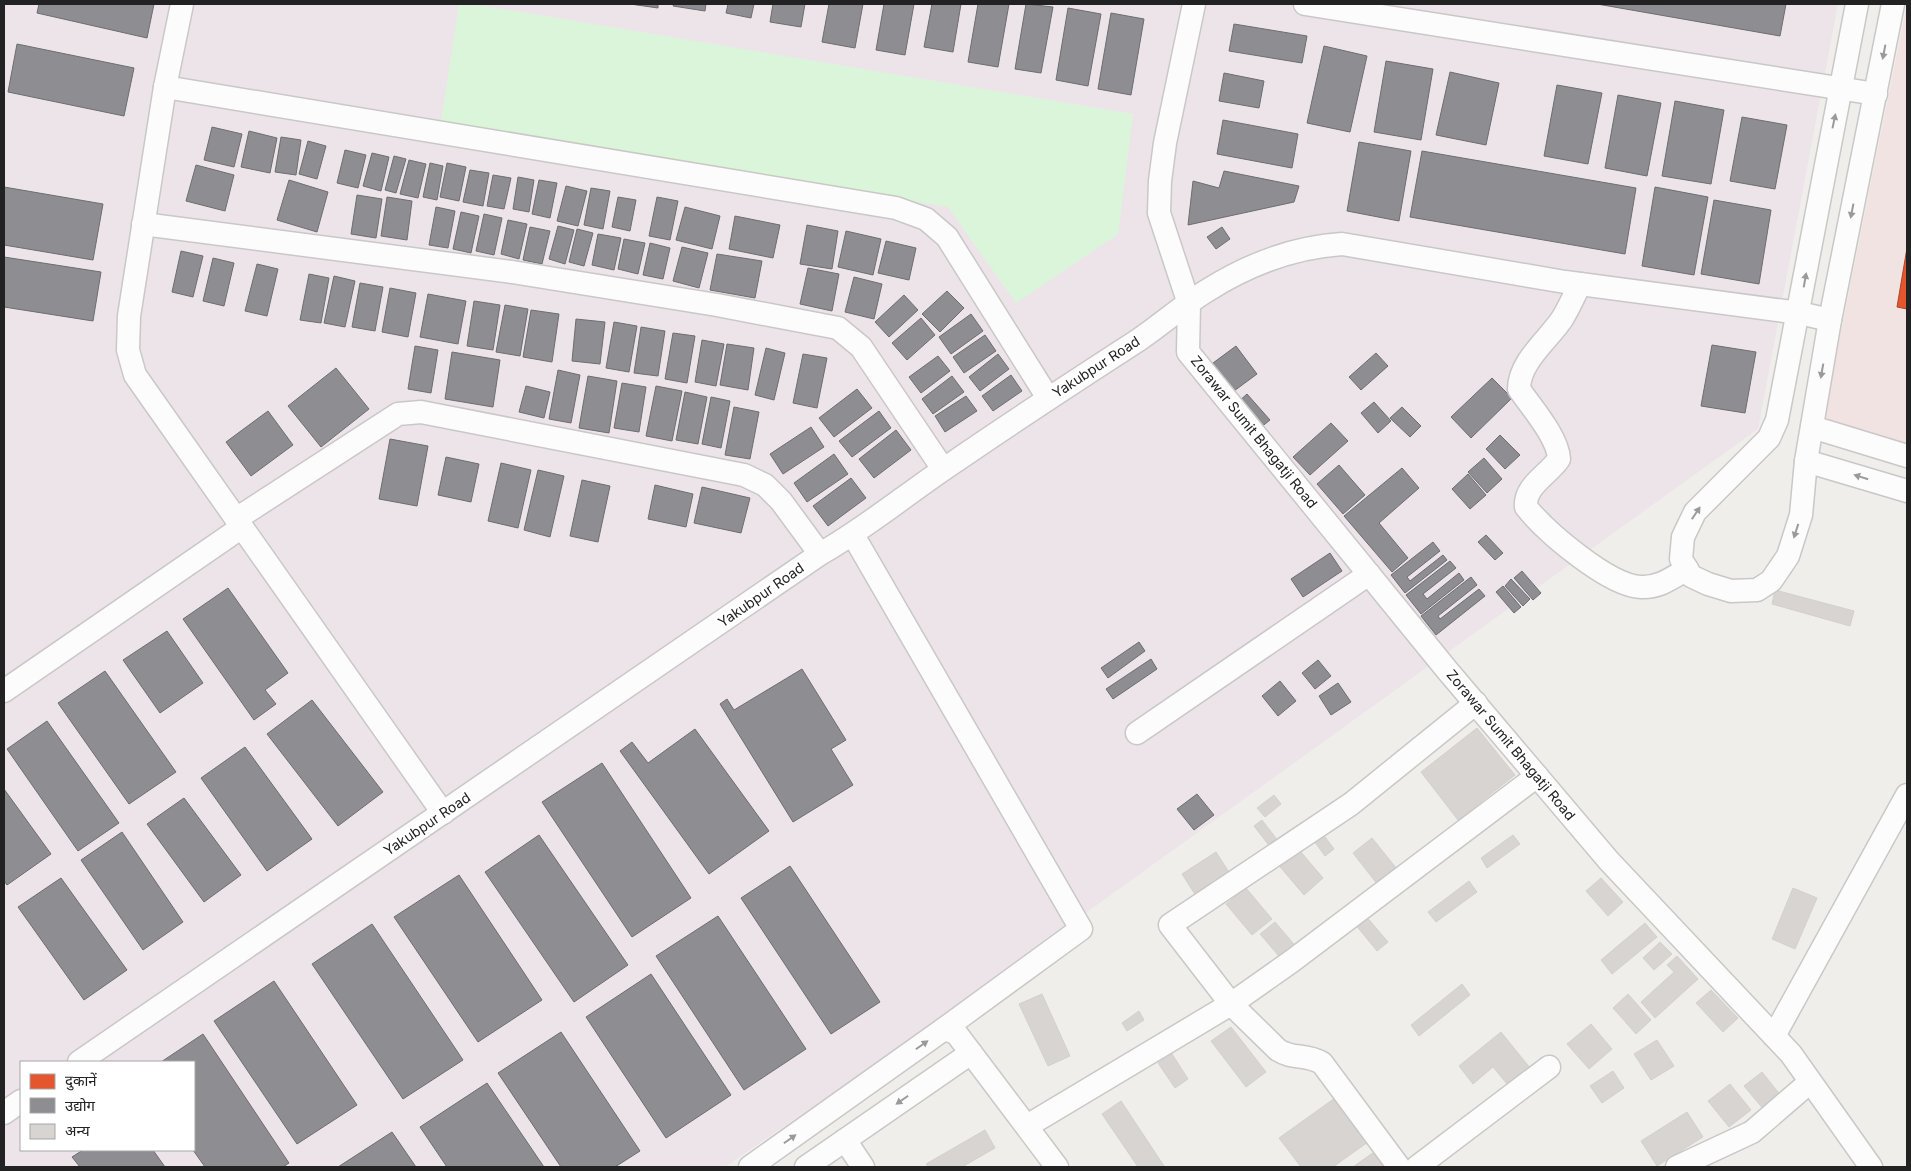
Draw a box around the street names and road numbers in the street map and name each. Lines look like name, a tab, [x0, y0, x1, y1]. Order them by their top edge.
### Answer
street label: Yakubpur Road	[1049, 332, 1143, 401]
street label: Zorawar Sumit Bhagatji Road	[1188, 352, 1321, 511]
street label: Yakubpur Road	[715, 559, 807, 630]
street label: Zorawar Sumit Bhagatji Road	[1443, 666, 1579, 823]
street label: Yakubpur Road	[380, 788, 473, 859]

